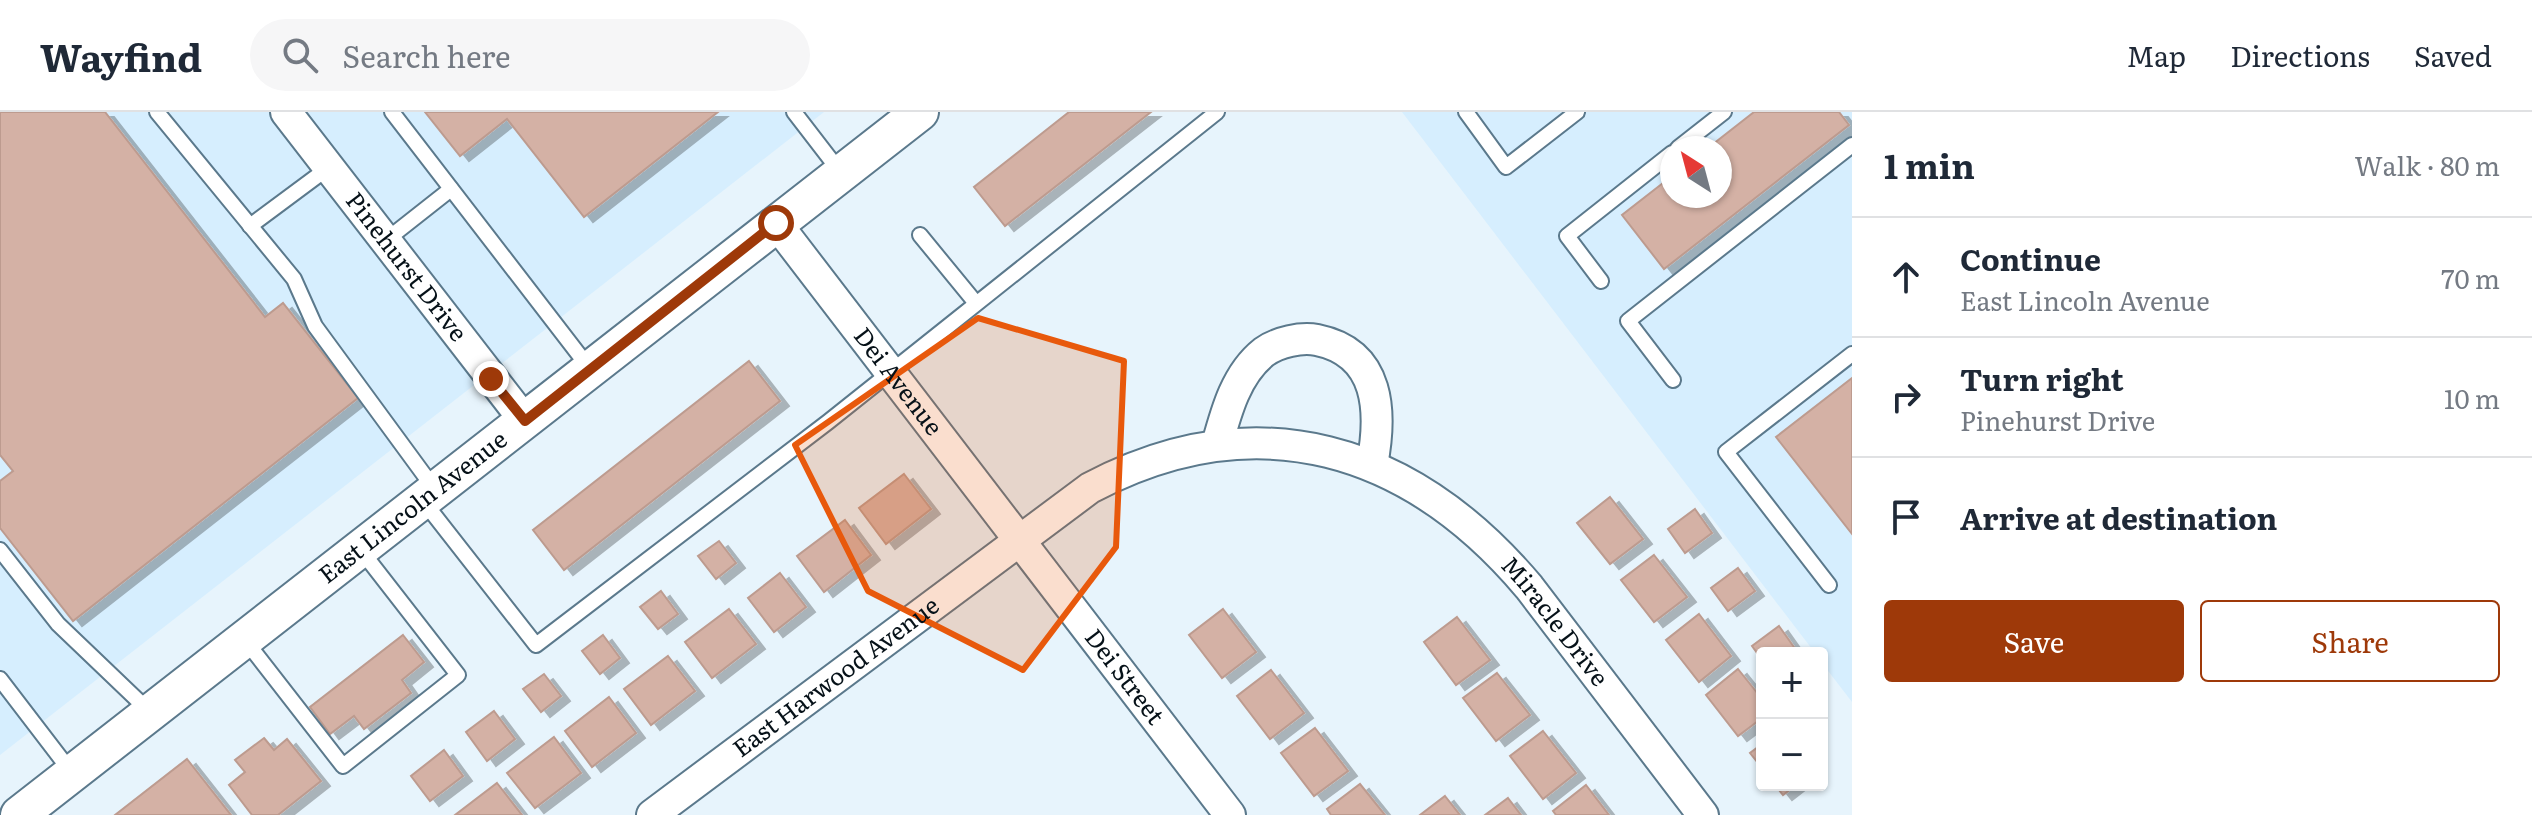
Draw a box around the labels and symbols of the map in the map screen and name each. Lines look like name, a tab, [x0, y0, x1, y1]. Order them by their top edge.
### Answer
north arrow	[1660, 136, 1732, 208]
street label: Pinehurst Drive	[339, 183, 477, 348]
route start	[758, 205, 794, 241]
street label: Dei Avenue	[847, 319, 953, 442]
route end	[473, 361, 509, 397]
street label: East Lincoln Avenue	[310, 421, 513, 590]
street label: Miracle Drive	[1495, 547, 1618, 692]
street label: East Harwood Avenue	[724, 587, 945, 764]
street label: Dei Street	[1078, 620, 1174, 731]

